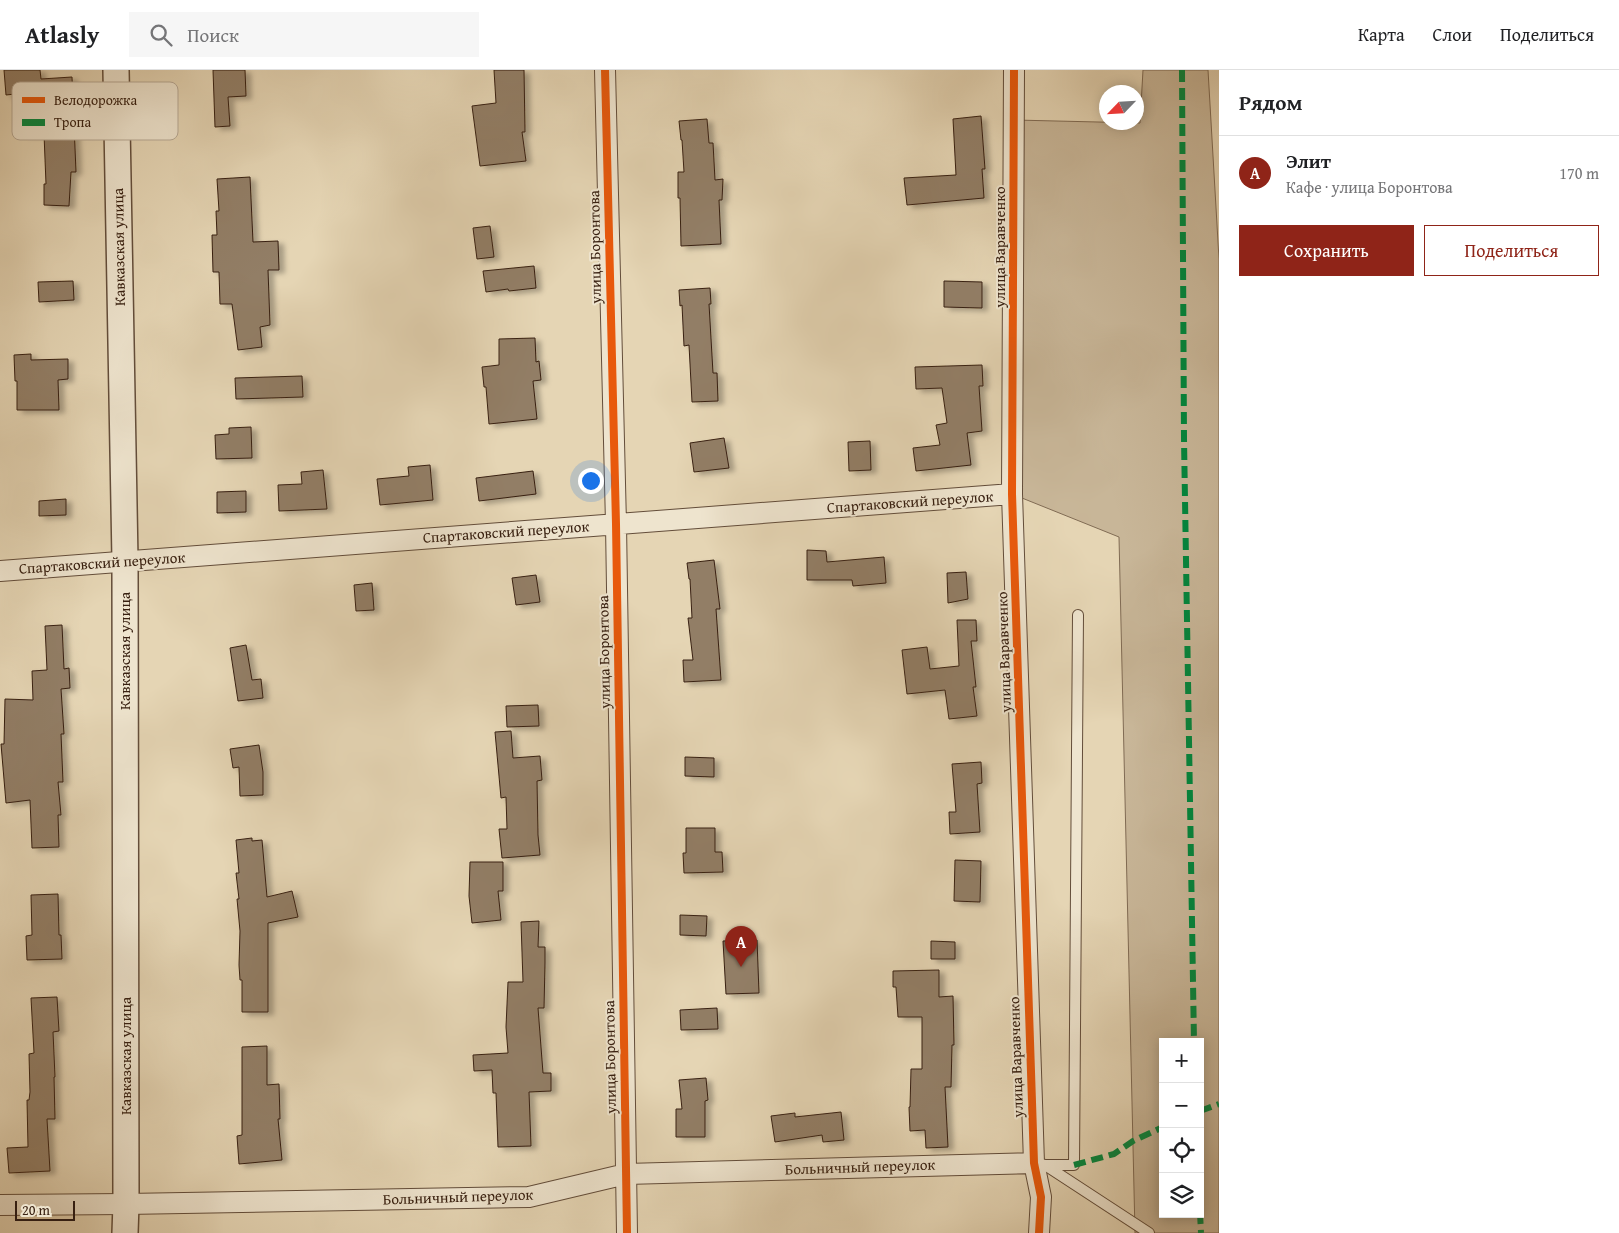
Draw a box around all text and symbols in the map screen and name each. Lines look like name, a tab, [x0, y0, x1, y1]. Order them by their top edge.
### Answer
search box	[129, 12, 479, 57]
text: Atlasly	[25, 17, 99, 52]
icon: search	[147, 21, 175, 49]
text: Поиск	[187, 21, 239, 49]
text: Карта	[1358, 21, 1405, 48]
text: Слои	[1433, 21, 1472, 48]
text: Поделиться	[1500, 21, 1594, 48]
legend	[12, 82, 178, 140]
north arrow	[1099, 85, 1144, 130]
text: Рядом	[1239, 87, 1302, 118]
text: Велодорожка	[54, 90, 137, 110]
text: Тропа	[54, 112, 91, 132]
text: Элит	[1286, 147, 1331, 175]
text: A	[1250, 161, 1260, 185]
text: 170 m	[1559, 161, 1599, 185]
text: Кафе · улица Боронтова	[1286, 175, 1453, 199]
street label: улица Варавченко	[989, 186, 1010, 309]
street label: Кавказская улица	[107, 187, 130, 306]
street label: улица Боронтова	[583, 189, 606, 305]
button: Сохранить	[1239, 225, 1414, 276]
button: Поделиться	[1424, 225, 1599, 276]
your location	[578, 468, 604, 494]
street label: Спартаковский переулок	[826, 485, 994, 518]
street label: Спартаковский переулок	[422, 515, 590, 548]
street label: Спартаковский переулок	[18, 546, 186, 579]
street label: Кавказская улица	[114, 591, 135, 710]
street label: улица Варавченко	[991, 591, 1016, 714]
street label: улица Боронтова	[592, 594, 615, 710]
pin: A	[725, 926, 757, 967]
street label: Кавказская улица	[115, 996, 136, 1115]
street label: улица Варавченко	[1003, 996, 1028, 1119]
street label: улица Боронтова	[598, 999, 621, 1115]
map controls	[1159, 1038, 1204, 1218]
button: +	[1159, 1038, 1204, 1083]
button: −	[1159, 1083, 1204, 1128]
button: locate	[1159, 1128, 1204, 1173]
street label: Больничный переулок	[784, 1153, 936, 1180]
button: layers	[1159, 1173, 1204, 1218]
street label: Больничный переулок	[382, 1183, 534, 1210]
scale bar	[15, 1198, 75, 1221]
text: 20 m	[22, 1200, 50, 1220]

